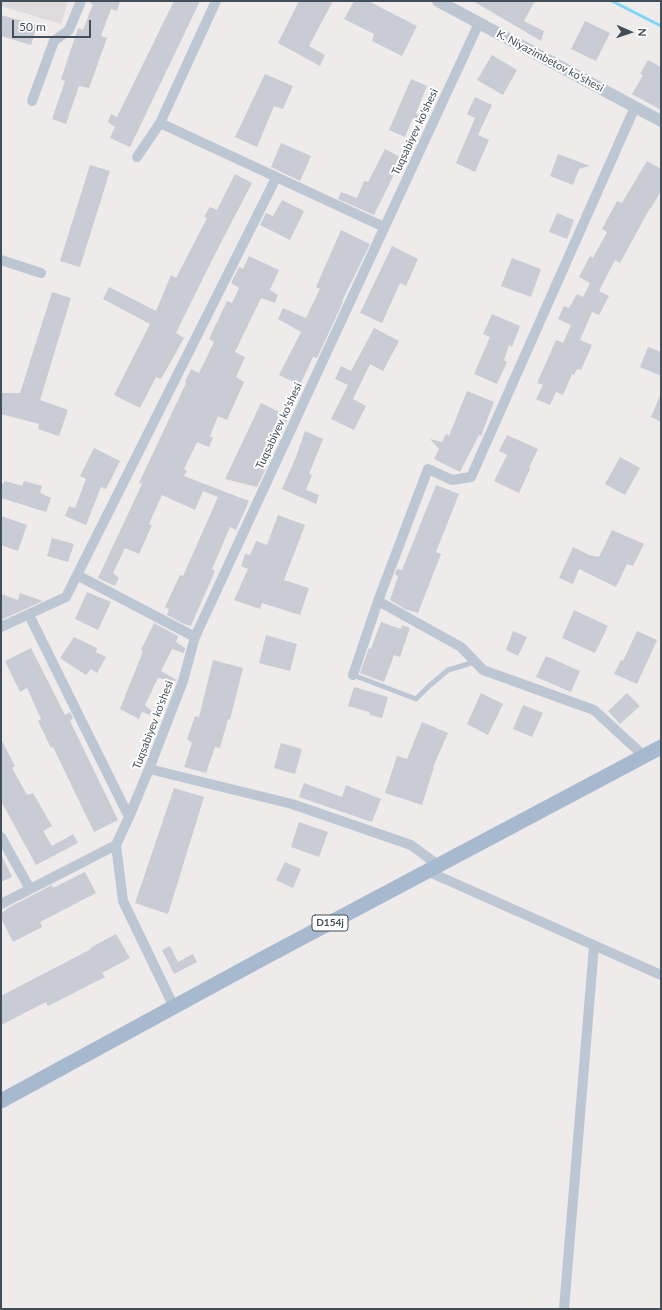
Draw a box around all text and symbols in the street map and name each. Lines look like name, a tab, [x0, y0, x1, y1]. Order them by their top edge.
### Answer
scale bar	[14, 12, 93, 38]
north arrow	[610, 12, 650, 52]
text: 50 m	[19, 19, 46, 34]
street label: K. Niyazimbetov ko'shesi	[494, 27, 606, 95]
text: N	[636, 28, 649, 37]
street label: Tuqsabiyev ko'shesi	[389, 87, 441, 177]
street label: Tuqsabiyev ko'shesi	[253, 381, 305, 471]
street label: Tuqsabiyev ko'shesi	[130, 679, 176, 771]
road number: D154j	[312, 915, 348, 931]

